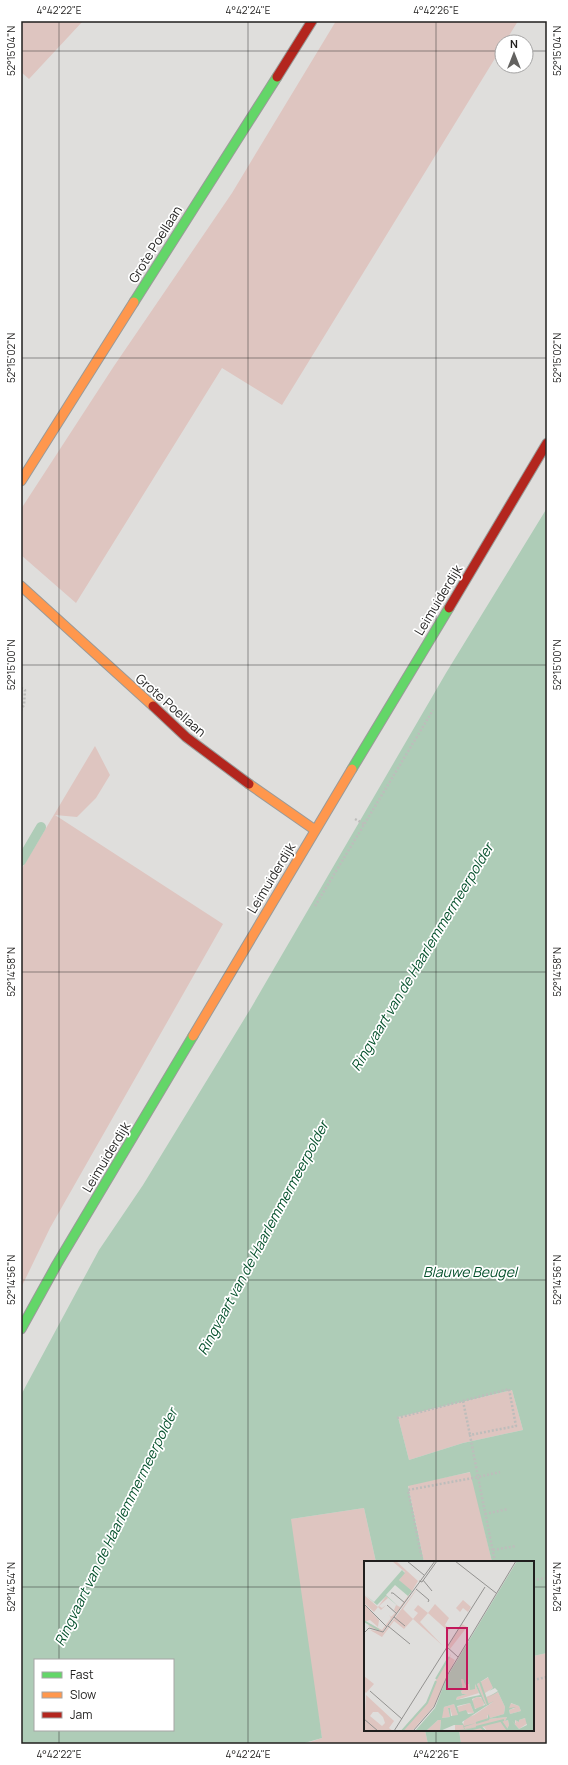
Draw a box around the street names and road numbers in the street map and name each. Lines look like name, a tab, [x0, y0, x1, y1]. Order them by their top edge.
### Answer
street label: Grote Poellaan	[124, 202, 186, 286]
street label: Leimuiderdijk	[410, 561, 466, 639]
street label: Grote Poellaan	[132, 669, 210, 741]
street label: Leimuiderdijk	[243, 839, 299, 917]
street label: Leimuiderdijk	[78, 1118, 134, 1196]

